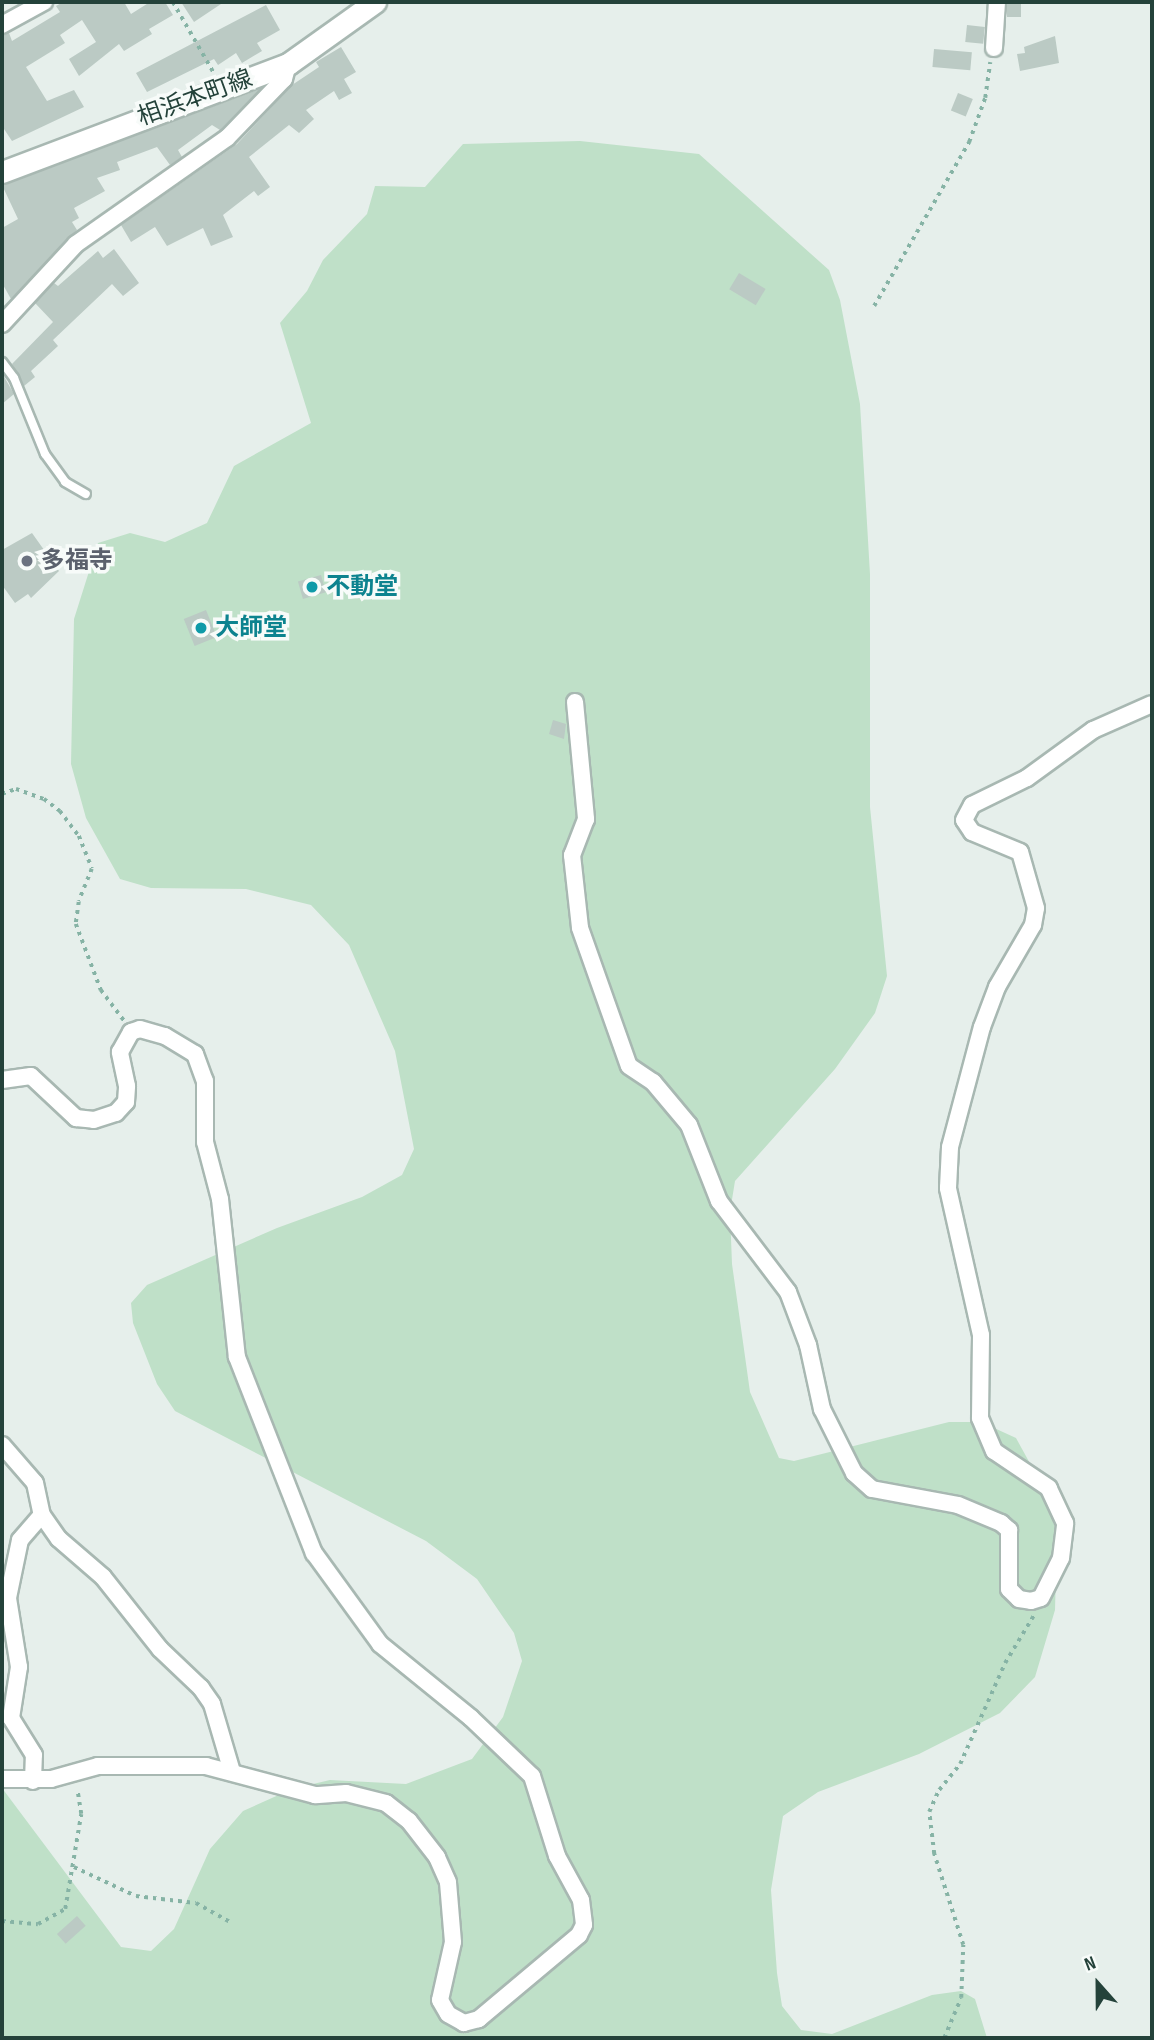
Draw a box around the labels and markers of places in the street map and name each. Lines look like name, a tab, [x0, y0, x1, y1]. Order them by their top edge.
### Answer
place label: 多福寺	[41, 547, 113, 575]
marker: 多福寺	[19, 553, 35, 569]
place label: 不動堂	[326, 573, 398, 601]
marker: 不動堂	[304, 579, 320, 595]
place label: 大師堂	[215, 614, 287, 642]
marker: 大師堂	[193, 620, 209, 636]

